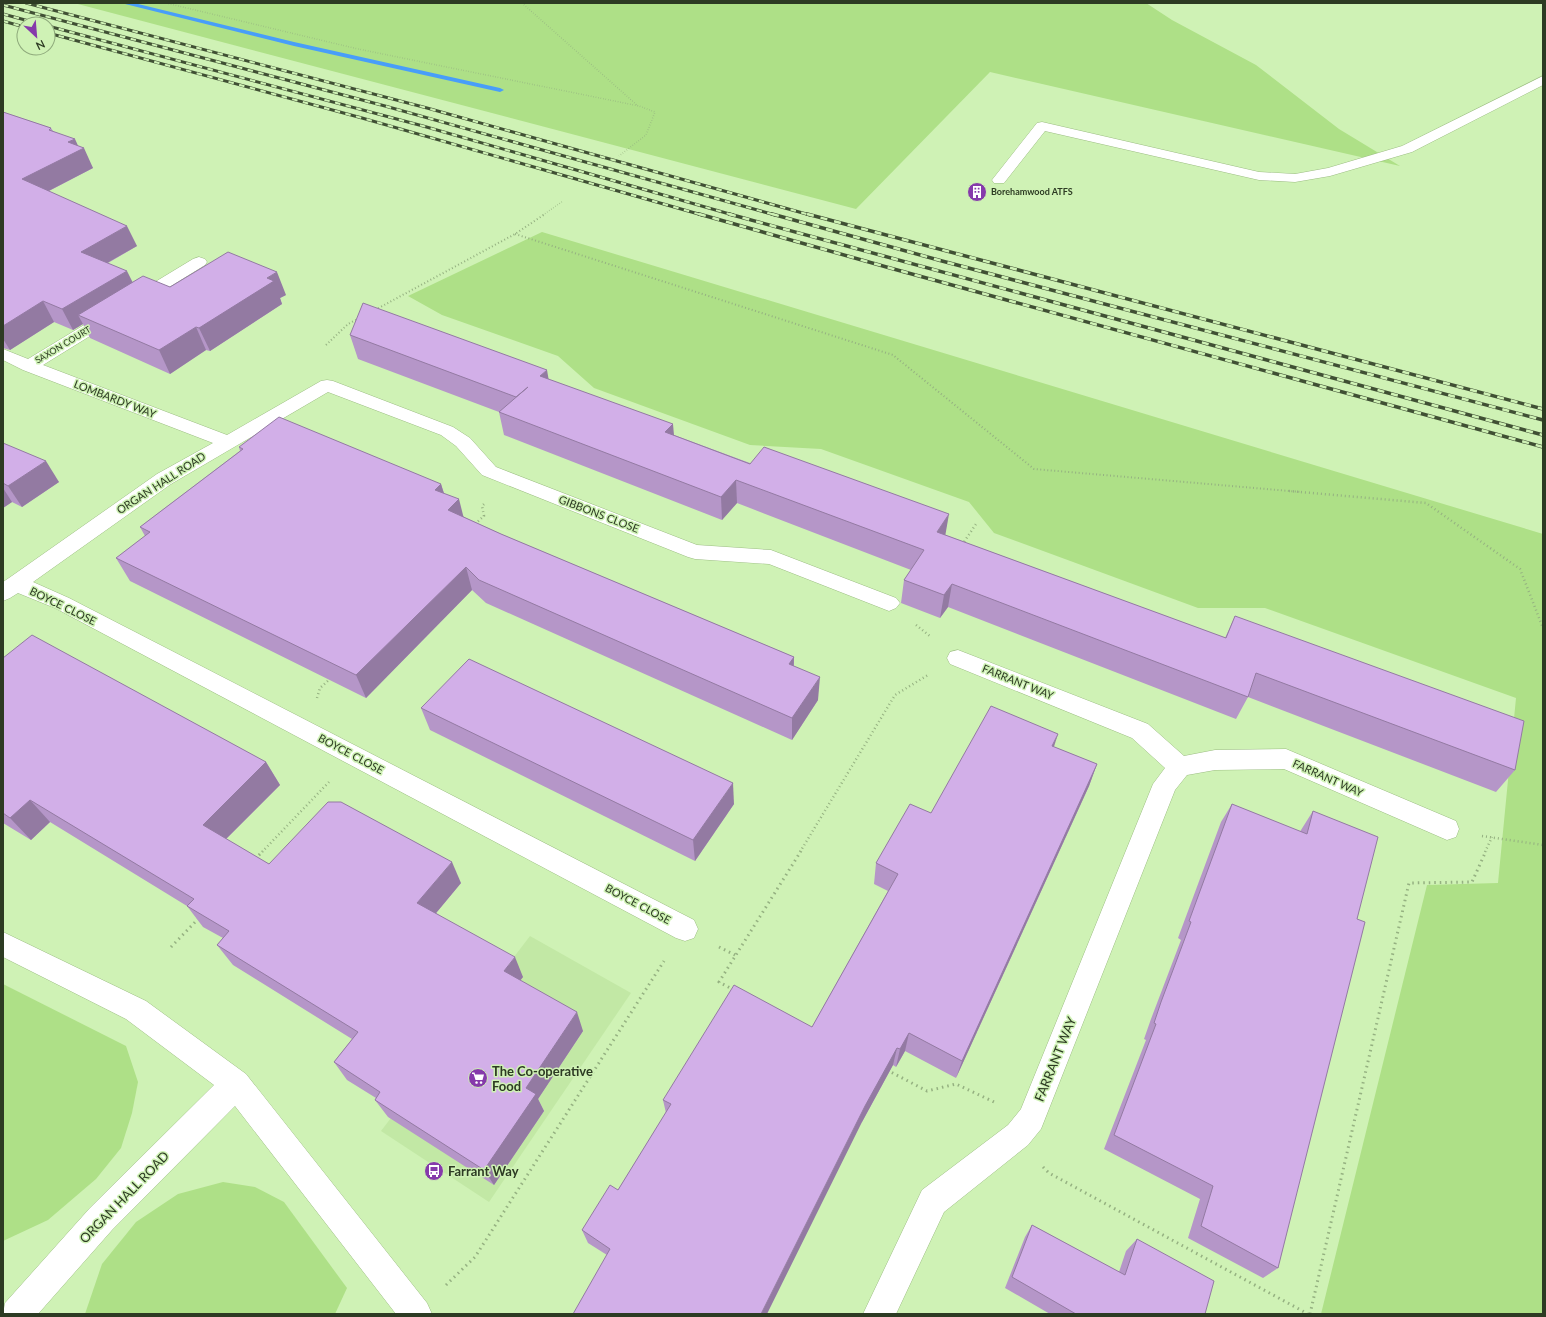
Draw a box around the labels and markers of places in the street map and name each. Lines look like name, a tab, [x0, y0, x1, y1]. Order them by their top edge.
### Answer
building icon: Borehamwood ATFS	[966, 181, 988, 203]
place label: Borehamwood ATFS	[991, 186, 1073, 197]
place label: The Co-operative Food	[492, 1063, 593, 1094]
supermarket icon: The Co-operative Food	[467, 1067, 489, 1089]
bus stop icon: Farrant Way	[423, 1160, 445, 1182]
place label: Farrant Way	[448, 1163, 519, 1179]

